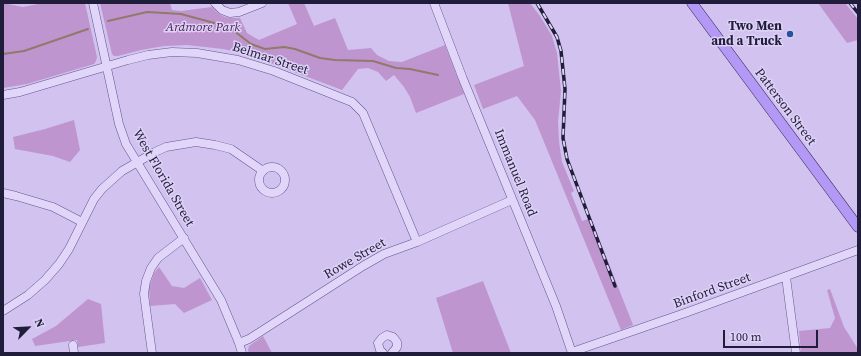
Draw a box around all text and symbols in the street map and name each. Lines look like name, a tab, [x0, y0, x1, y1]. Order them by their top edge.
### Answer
place label: Two Men and a Truck	[711, 19, 782, 50]
park label: Ardmore Park	[166, 20, 240, 36]
marker: Two Men and a Truck	[785, 29, 795, 39]
street label: Belmar Street	[230, 39, 310, 79]
street label: Patterson Street	[751, 66, 819, 148]
street label: West Florida Street	[129, 127, 197, 229]
street label: Immanuel Road	[490, 127, 540, 219]
street label: Rowe Street	[321, 235, 389, 283]
street label: Binford Street	[671, 270, 753, 312]
north arrow	[8, 308, 48, 348]
text: N	[31, 316, 48, 330]
scale bar	[725, 322, 820, 348]
text: 100 m	[730, 329, 762, 345]

